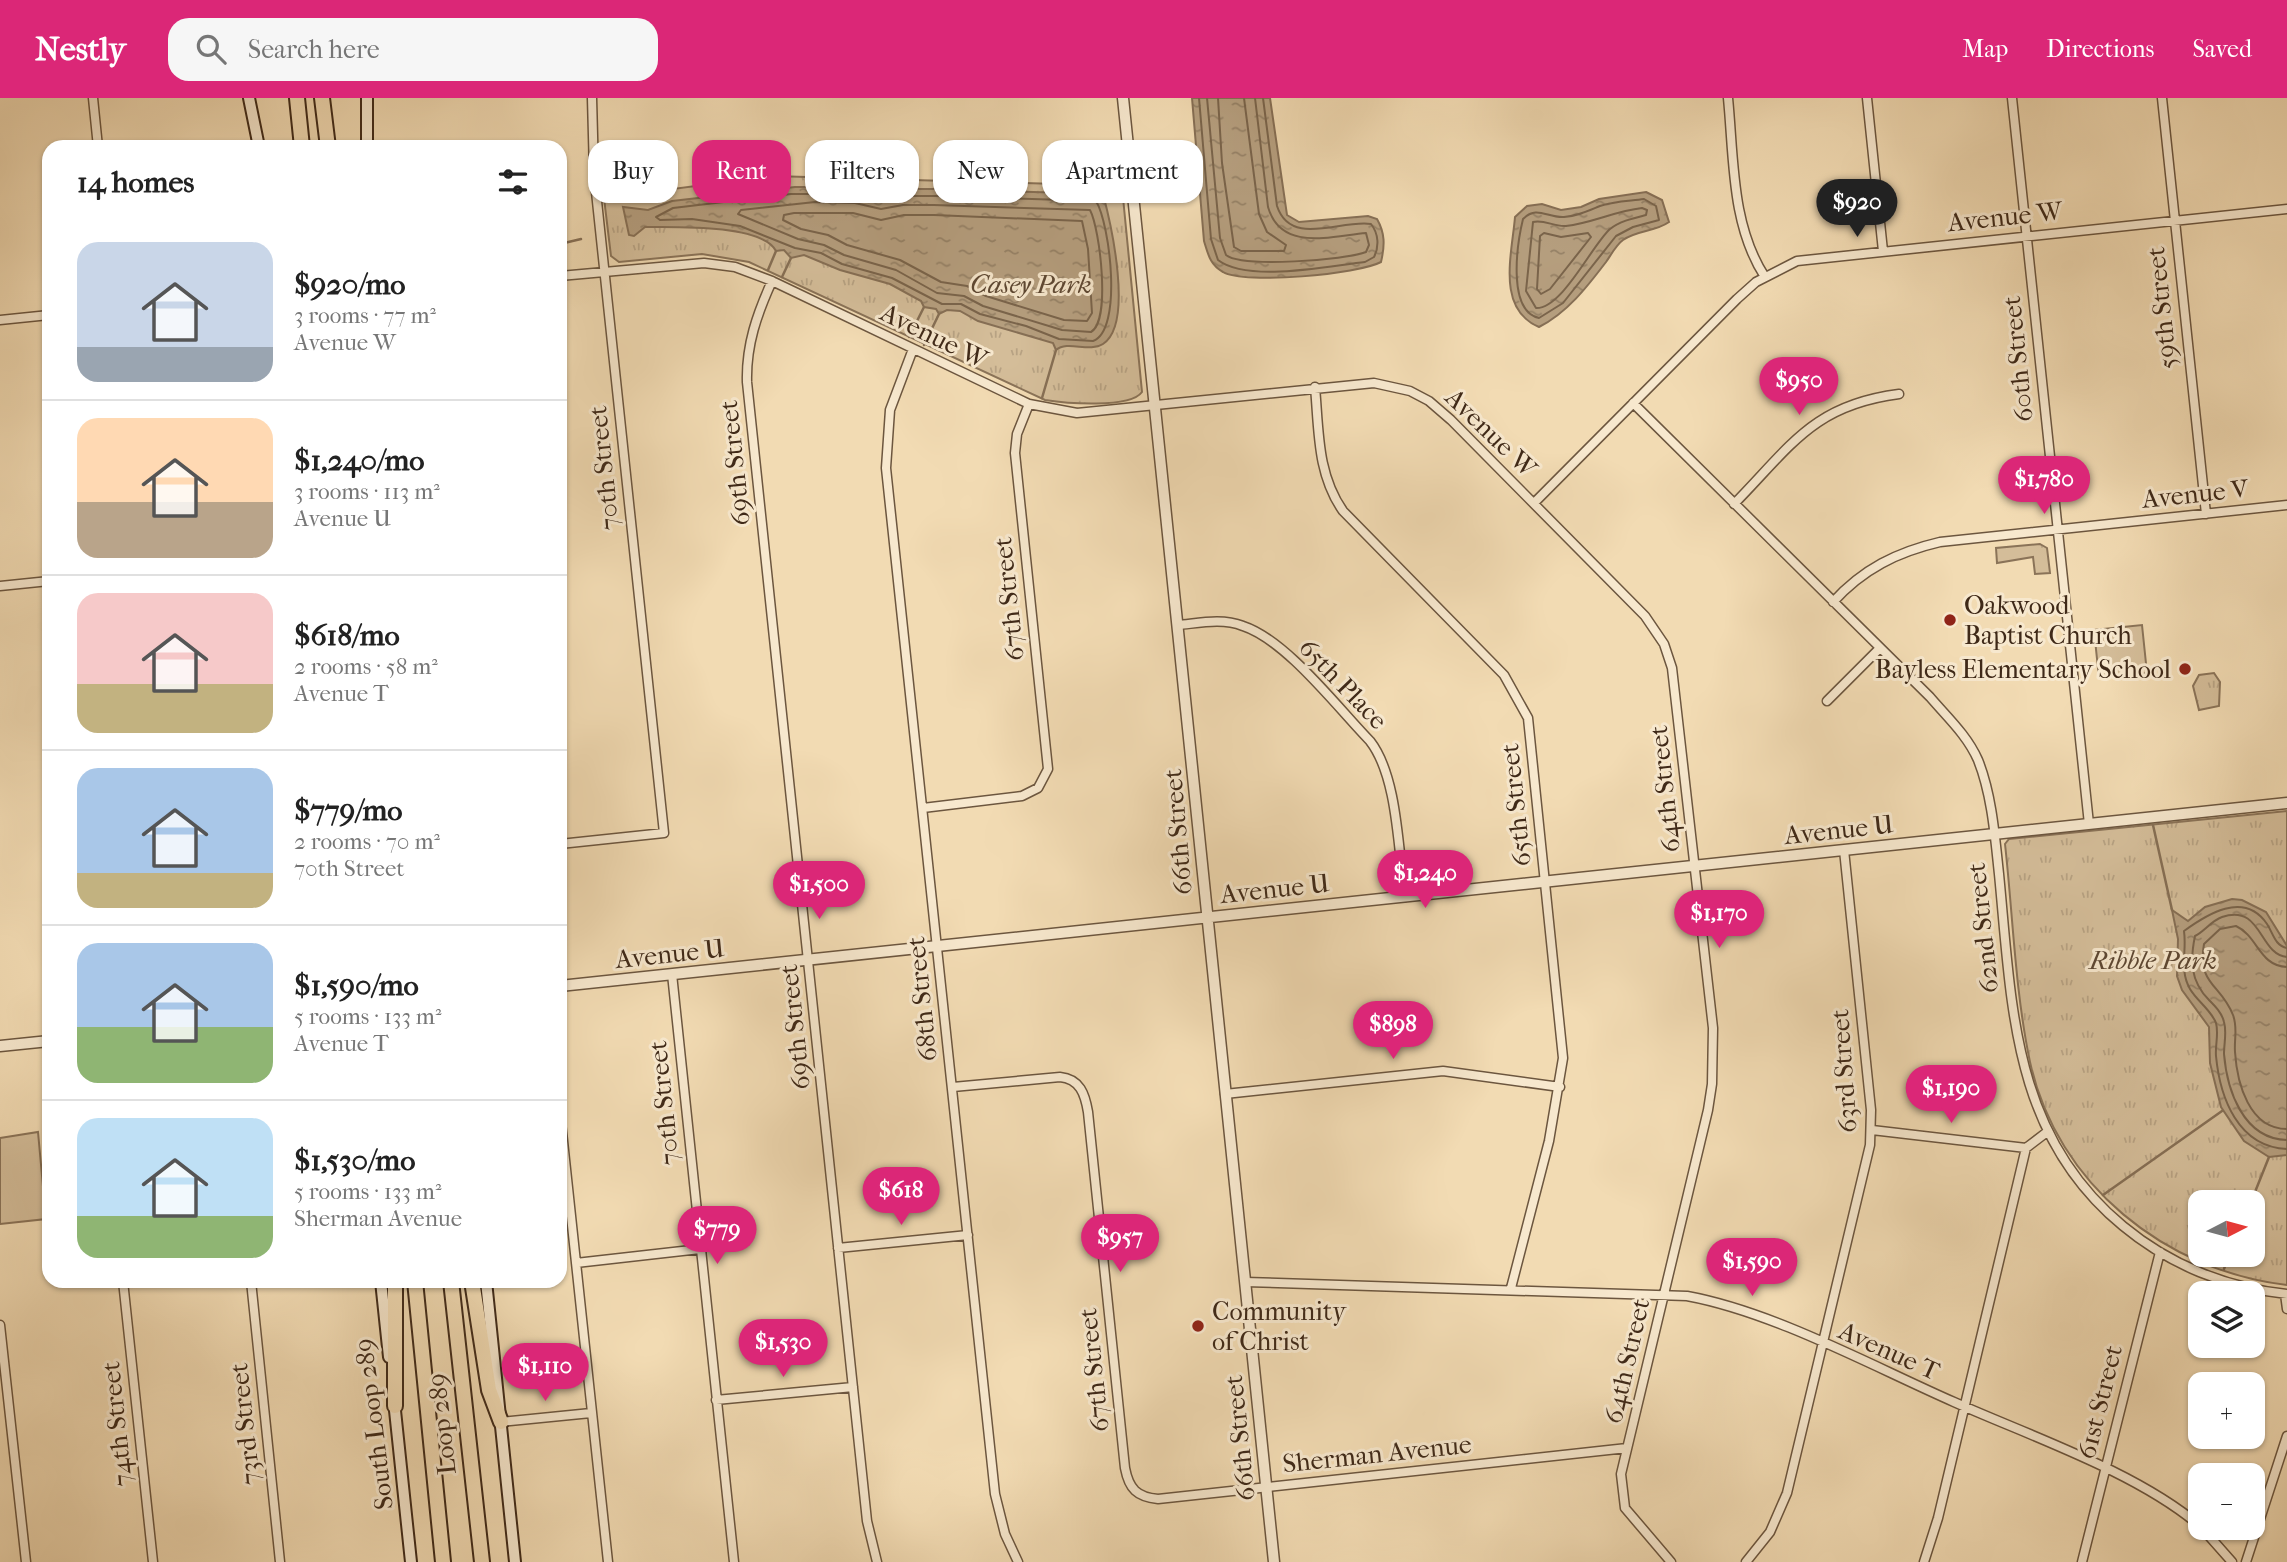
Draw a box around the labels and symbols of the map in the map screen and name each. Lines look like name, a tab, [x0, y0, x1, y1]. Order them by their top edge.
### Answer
pin: $920	[1816, 180, 1898, 239]
street label: Avenue W	[1945, 195, 2065, 239]
street label: 59th Street	[2140, 245, 2184, 371]
park label: Casey Park	[970, 269, 1092, 300]
street label: 60th Street	[1996, 294, 2040, 424]
street label: Avenue W	[875, 296, 994, 376]
pin: $950	[1758, 358, 1840, 417]
street label: Avenue W	[1438, 381, 1544, 485]
street label: 69th Street	[713, 398, 757, 527]
street label: 70th Street	[582, 404, 626, 532]
pin: $1,780	[1987, 456, 2101, 516]
street label: Avenue V	[2139, 473, 2251, 515]
street label: 67th Street	[987, 535, 1031, 663]
place label: Oakwood Baptist Church	[1964, 590, 2132, 651]
marker: Oakwood Baptist Church	[1942, 612, 1958, 628]
street label: 65th Place	[1292, 632, 1394, 736]
place label: Bayless Elementary School	[1875, 654, 2171, 685]
marker: Bayless Elementary School	[2177, 661, 2193, 677]
street label: 64th Street	[1643, 723, 1687, 854]
street label: 65th Street	[1494, 741, 1538, 868]
street label: 66th Street	[1157, 767, 1199, 896]
street label: Avenue U	[1782, 809, 1895, 851]
pin: $1,240	[1368, 850, 1482, 910]
street label: 62nd Street	[1961, 861, 2005, 995]
pin: $1,500	[762, 862, 876, 921]
street label: Avenue U	[1218, 868, 1331, 910]
pin: $1,170	[1662, 890, 1776, 950]
street label: Avenue U	[613, 933, 726, 975]
street label: 68th Street	[900, 934, 944, 1063]
park label: Ribble Park	[2087, 945, 2217, 976]
street label: 69th Street	[773, 962, 817, 1091]
pin: $898	[1352, 1002, 1434, 1061]
street label: 63rd Street	[1824, 1007, 1864, 1134]
street label: 70th Street	[642, 1039, 686, 1167]
pin: $1,190	[1894, 1066, 2008, 1125]
pin: $618	[860, 1168, 942, 1227]
north arrow	[2188, 1190, 2264, 1267]
pin: $779	[676, 1206, 758, 1266]
pin: $957	[1079, 1214, 1161, 1274]
pin: $1,590	[1695, 1238, 1809, 1298]
street label: 64th Street	[1598, 1295, 1657, 1427]
place label: Community of Christ	[1212, 1296, 1347, 1357]
street label: 67th Street	[1072, 1306, 1116, 1434]
street label: Avenue T	[1833, 1315, 1945, 1387]
marker: Community of Christ	[1190, 1318, 1206, 1334]
pin: $1,530	[726, 1320, 840, 1379]
street label: South Loop 289	[348, 1337, 400, 1511]
street label: 61st Street	[2071, 1341, 2129, 1462]
pin: $1,110	[488, 1344, 602, 1403]
street label: 74th Street	[95, 1359, 139, 1488]
street label: 73rd Street	[223, 1361, 267, 1486]
street label: Loop 289	[421, 1372, 463, 1476]
street label: 66th Street	[1218, 1373, 1262, 1502]
street label: Sherman Avenue	[1281, 1429, 1473, 1479]

